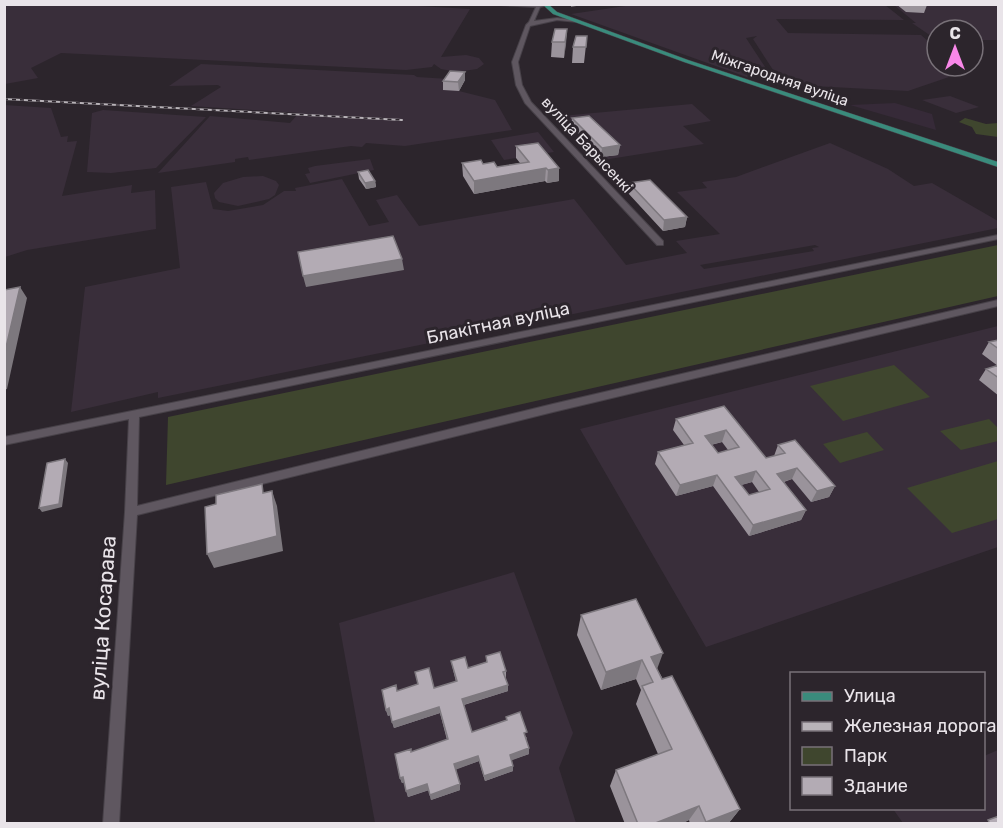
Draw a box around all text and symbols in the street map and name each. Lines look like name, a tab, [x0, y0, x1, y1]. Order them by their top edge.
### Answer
north arrow	[925, 18, 985, 78]
text: С	[949, 24, 961, 43]
street label: Міжгародняя вуліца	[709, 46, 851, 110]
street label: вуліца Барысенкі	[538, 93, 636, 197]
street label: Блакітная вуліца	[425, 297, 571, 349]
street label: вуліца Косарава	[84, 535, 121, 701]
legend	[790, 672, 985, 810]
text: Улица	[844, 685, 896, 707]
text: Железная дорога	[844, 715, 997, 737]
text: Парк	[844, 745, 888, 767]
text: Здание	[844, 775, 908, 797]

